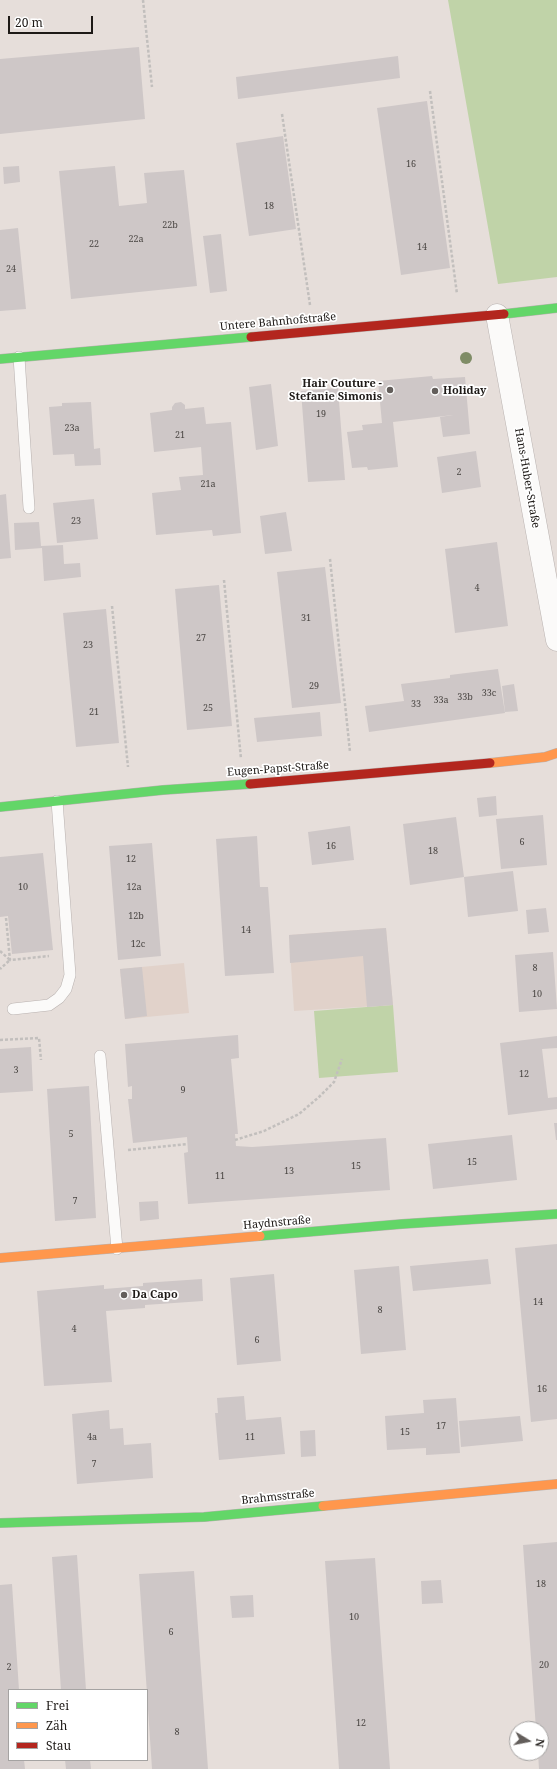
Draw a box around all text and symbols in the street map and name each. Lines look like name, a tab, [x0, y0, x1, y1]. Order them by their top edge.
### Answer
scale bar	[10, 8, 95, 34]
text: 20 m	[15, 14, 43, 31]
house number: 16	[406, 159, 416, 169]
house number: 18	[264, 201, 274, 211]
house number: 22b	[162, 220, 178, 230]
house number: 22a	[128, 234, 144, 244]
house number: 22	[89, 239, 99, 249]
house number: 14	[417, 242, 427, 252]
house number: 24	[6, 264, 16, 274]
street label: Untere Bahnhofstraße	[219, 310, 337, 334]
place label: Hair Couture - Stefanie Simonis	[289, 377, 382, 403]
place label: Holiday	[443, 384, 486, 398]
marker: Hair Couture - Stefanie Simonis	[385, 385, 395, 395]
marker: Holiday	[430, 386, 440, 396]
house number: 19	[316, 409, 326, 419]
house number: 23a	[64, 423, 80, 433]
street label: Hans-Huber-Straße	[512, 427, 542, 529]
house number: 21	[175, 430, 185, 440]
house number: 2	[456, 467, 462, 477]
house number: 21a	[200, 479, 216, 489]
house number: 23	[71, 516, 81, 526]
house number: 4	[474, 583, 480, 593]
house number: 31	[301, 613, 311, 623]
house number: 27	[196, 633, 206, 643]
house number: 23	[83, 640, 93, 650]
house number: 29	[309, 681, 319, 691]
house number: 33c	[482, 688, 496, 698]
house number: 33b	[457, 692, 473, 702]
house number: 33a	[433, 695, 449, 705]
house number: 33	[411, 699, 421, 709]
house number: 25	[203, 703, 213, 713]
house number: 21	[89, 707, 99, 717]
street label: Eugen-Papst-Straße	[227, 759, 329, 779]
house number: 6	[519, 837, 525, 847]
house number: 16	[326, 841, 336, 851]
house number: 18	[428, 846, 438, 856]
house number: 12	[126, 854, 136, 864]
house number: 10	[18, 882, 28, 892]
house number: 12a	[126, 882, 142, 892]
house number: 12b	[128, 911, 144, 921]
house number: 14	[241, 925, 251, 935]
house number: 12c	[131, 939, 145, 949]
house number: 8	[532, 963, 538, 973]
house number: 10	[532, 989, 542, 999]
house number: 3	[13, 1065, 19, 1075]
house number: 12	[519, 1069, 529, 1079]
house number: 9	[180, 1085, 186, 1095]
house number: 5	[68, 1129, 74, 1139]
house number: 15	[467, 1157, 477, 1167]
house number: 15	[351, 1161, 361, 1171]
house number: 13	[284, 1166, 294, 1176]
house number: 11	[215, 1171, 225, 1181]
house number: 7	[72, 1196, 78, 1206]
street label: Haydnstraße	[243, 1213, 311, 1233]
place label: Da Capo	[132, 1288, 178, 1302]
marker: Da Capo	[119, 1290, 129, 1300]
house number: 14	[533, 1297, 543, 1307]
house number: 8	[377, 1305, 383, 1315]
house number: 4	[71, 1324, 77, 1334]
house number: 6	[254, 1335, 260, 1345]
house number: 16	[537, 1384, 547, 1394]
house number: 17	[436, 1421, 446, 1431]
house number: 15	[400, 1427, 410, 1437]
house number: 4a	[87, 1432, 97, 1442]
house number: 11	[245, 1432, 255, 1442]
house number: 7	[91, 1459, 97, 1469]
street label: Brahmsstraße	[241, 1487, 315, 1507]
house number: 18	[536, 1579, 546, 1589]
house number: 10	[349, 1612, 359, 1622]
house number: 6	[168, 1627, 174, 1637]
house number: 20	[539, 1660, 549, 1670]
house number: 2	[6, 1662, 12, 1672]
legend	[8, 1689, 148, 1761]
text: Frei	[46, 1697, 69, 1714]
text: Zäh	[46, 1717, 67, 1734]
house number: 12	[356, 1718, 366, 1728]
north arrow	[509, 1721, 549, 1761]
house number: 8	[174, 1727, 180, 1737]
text: Stau	[46, 1737, 71, 1754]
text: N	[532, 1737, 548, 1749]

